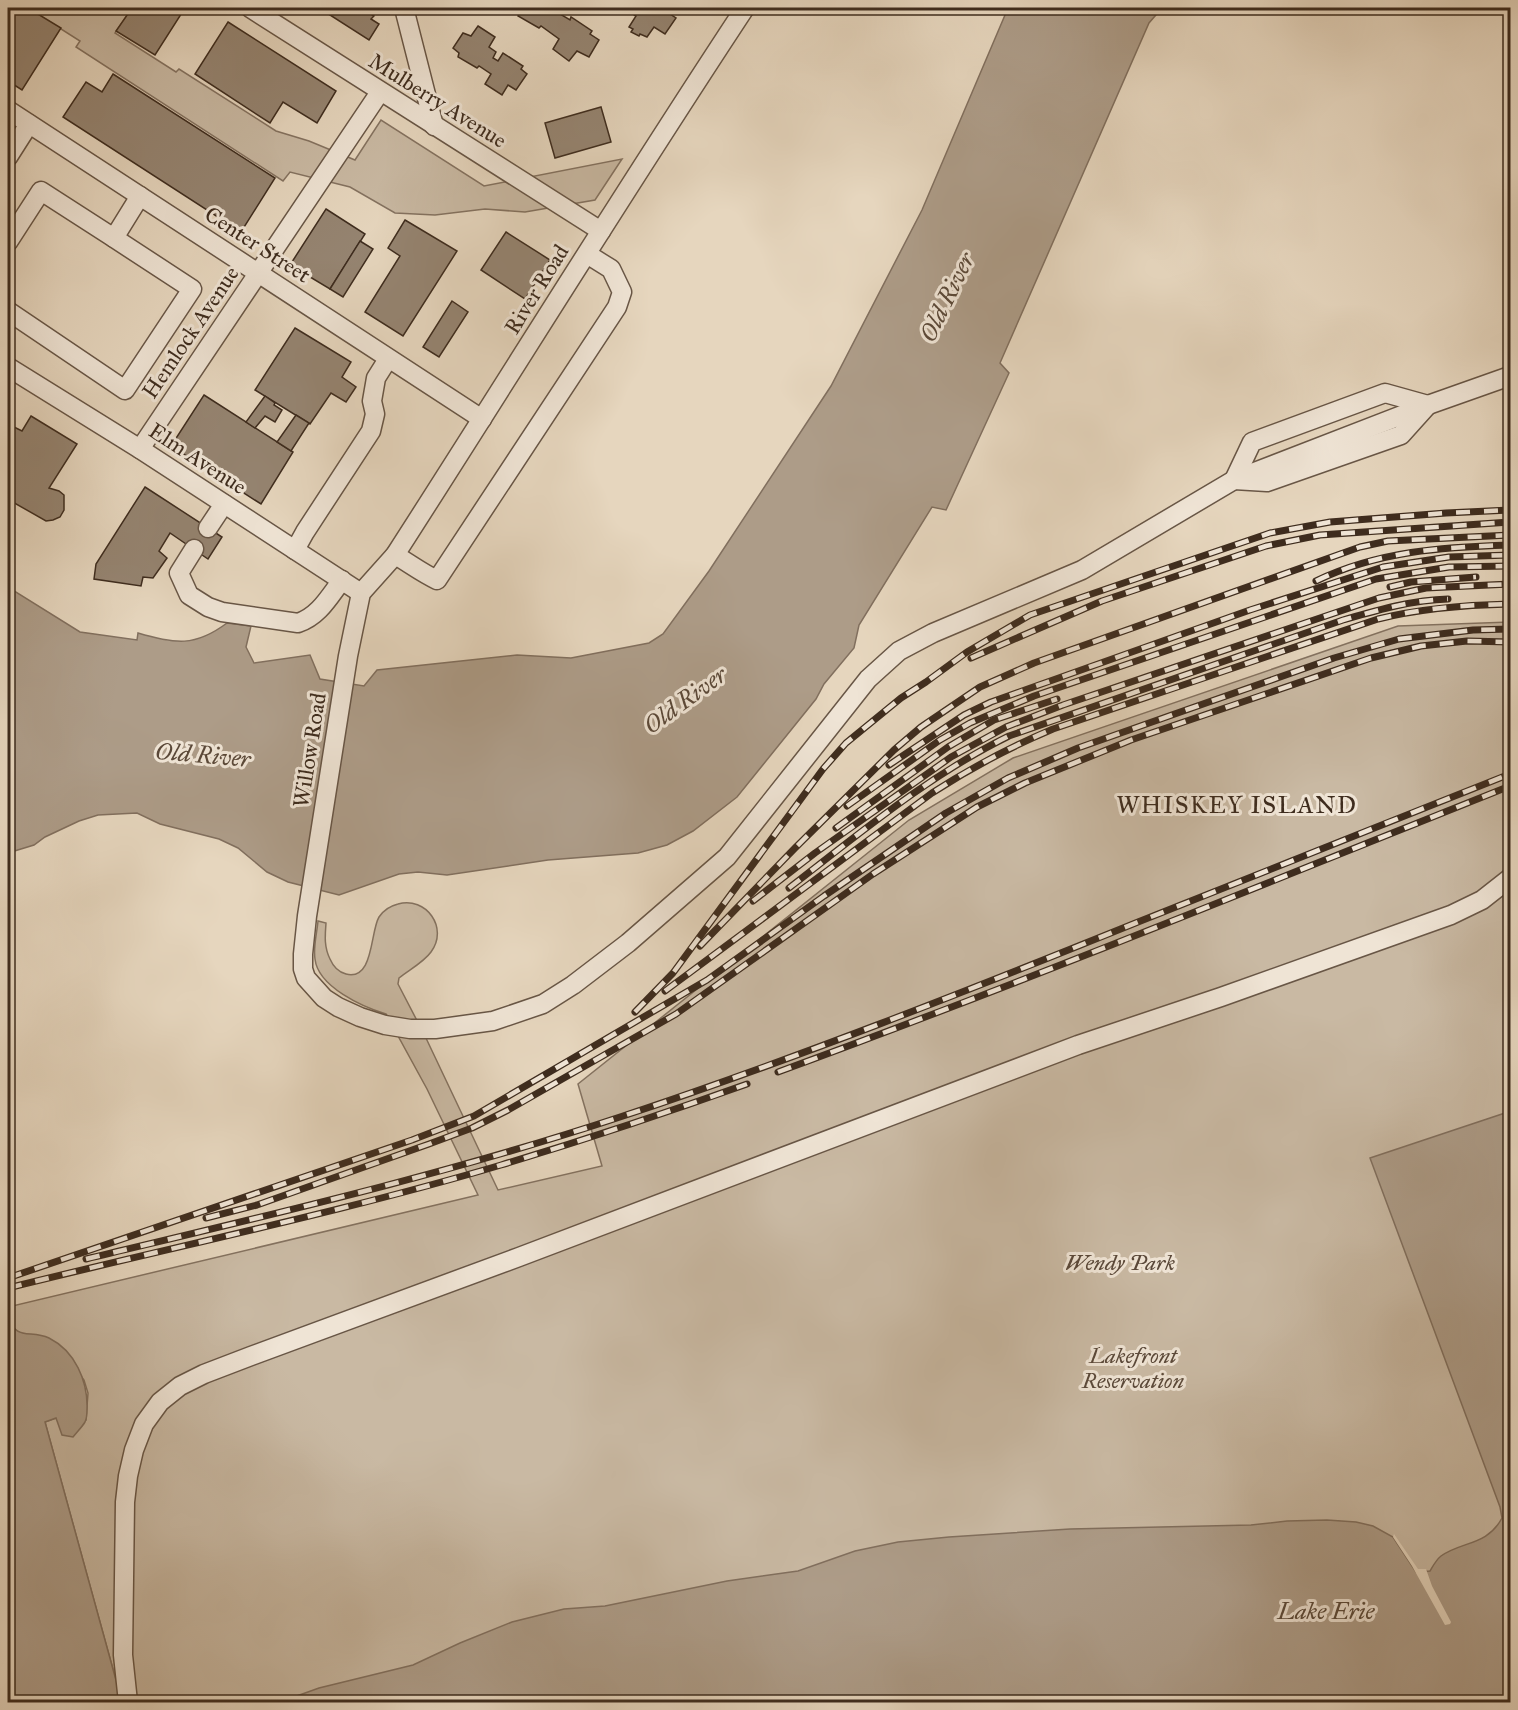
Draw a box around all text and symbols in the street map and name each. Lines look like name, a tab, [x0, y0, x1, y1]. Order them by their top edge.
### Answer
street label: Mulberry Avenue	[364, 47, 512, 154]
street label: Center Street	[200, 200, 316, 289]
street label: River Road	[498, 239, 575, 339]
water label: Old River	[913, 246, 982, 346]
street label: Hemlock Avenue	[136, 261, 245, 404]
street label: Elm Avenue	[144, 417, 252, 500]
water label: Old River	[638, 659, 734, 740]
street label: Willow Road	[287, 691, 332, 809]
water label: Old River	[154, 736, 254, 774]
district label: WHISKEY ISLAND	[1116, 790, 1358, 820]
park label: Wendy Park	[1065, 1249, 1175, 1276]
park label: Lakefront Reservation	[1081, 1342, 1184, 1394]
water label: Lake Erie	[1276, 1596, 1376, 1626]

